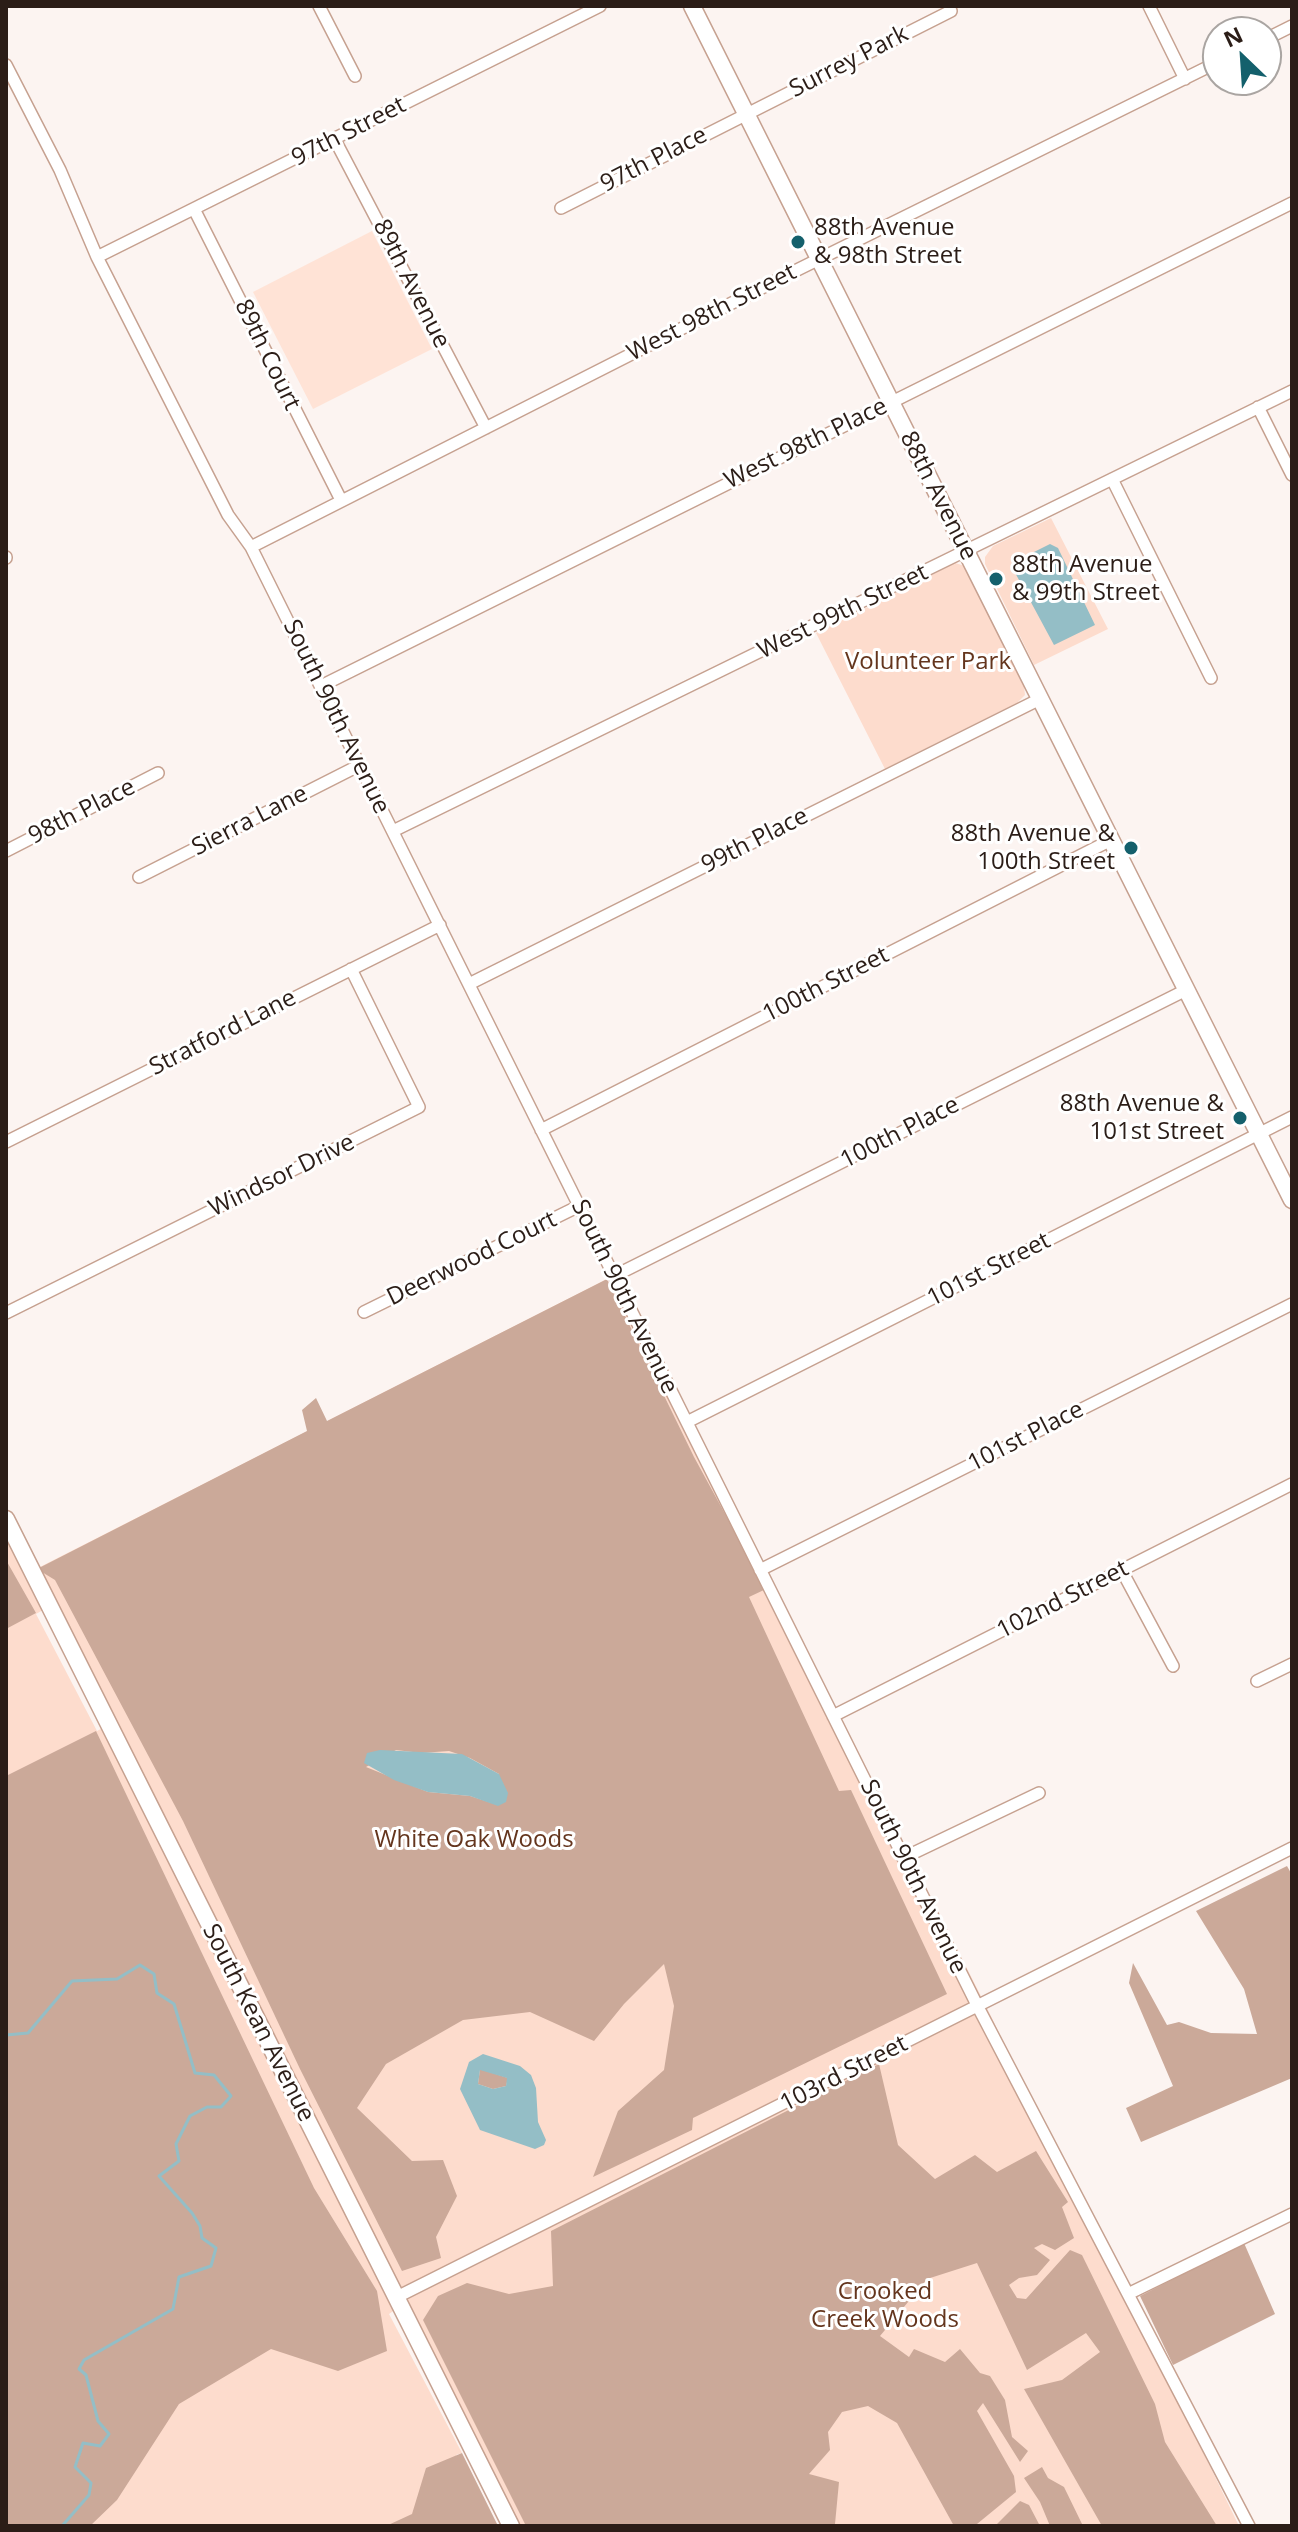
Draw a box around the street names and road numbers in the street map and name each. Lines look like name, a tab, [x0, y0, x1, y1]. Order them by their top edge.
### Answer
street label: Surrey Park	[785, 20, 913, 104]
street label: 97th Street	[287, 91, 411, 173]
street label: 97th Place	[596, 121, 712, 199]
street label: 89th Avenue	[366, 215, 456, 353]
street label: West 98th Street	[623, 258, 801, 368]
street label: 89th Court	[228, 295, 306, 415]
street label: West 98th Place	[720, 392, 892, 496]
street label: 88th Avenue	[893, 427, 983, 565]
street label: West 99th Street	[753, 558, 933, 666]
street label: South 90th Avenue	[277, 615, 395, 819]
street label: 98th Place	[24, 773, 140, 851]
street label: Sierra Lane	[187, 780, 313, 862]
street label: 99th Place	[697, 802, 813, 880]
street label: 100th Street	[758, 941, 894, 1029]
street label: Stratford Lane	[145, 984, 301, 1082]
street label: 100th Place	[836, 1091, 964, 1175]
street label: Windsor Drive	[205, 1128, 359, 1224]
street label: South 90th Avenue	[565, 1195, 683, 1399]
street label: Deerwood Court	[382, 1205, 562, 1313]
street label: 101st Street	[923, 1227, 1055, 1313]
street label: 101st Place	[963, 1396, 1089, 1478]
street label: 102nd Street	[992, 1555, 1134, 1645]
street label: South 90th Avenue	[854, 1775, 972, 1979]
street label: South Kean Avenue	[196, 1919, 320, 2127]
street label: 103rd Street	[776, 2030, 912, 2118]

